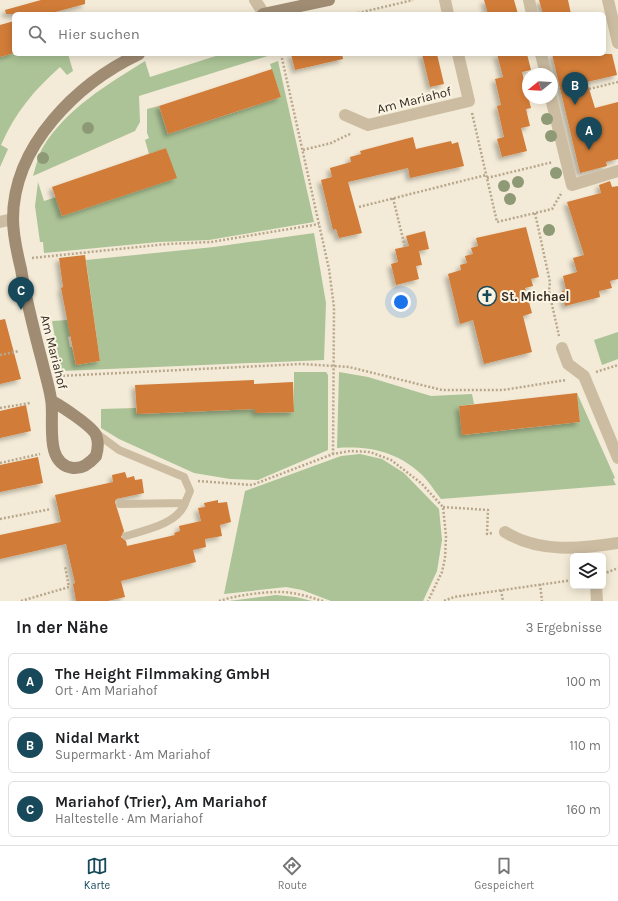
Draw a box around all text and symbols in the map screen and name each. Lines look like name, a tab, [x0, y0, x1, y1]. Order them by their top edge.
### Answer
search box	[12, 12, 606, 56]
icon: search	[26, 23, 48, 45]
text: Hier suchen	[58, 25, 140, 43]
north arrow	[522, 68, 558, 104]
pin: B	[562, 72, 588, 105]
street label: Am Mariahof	[375, 83, 453, 116]
pin: A	[576, 117, 602, 150]
pin: C	[8, 277, 34, 310]
church icon: St. Michael	[476, 285, 498, 307]
place label: St. Michael	[501, 289, 570, 304]
your location	[391, 292, 411, 312]
street label: Am Mariahof	[38, 313, 71, 391]
map controls	[570, 553, 606, 589]
button: layers	[570, 553, 606, 589]
text: In der Nähe	[16, 617, 108, 637]
text: 3 Ergebnisse	[526, 620, 602, 635]
text: The Height Filmmaking GmbH	[55, 665, 270, 683]
text: A	[26, 674, 34, 689]
text: 100 m	[566, 674, 601, 689]
text: Ort · Am Mariahof	[55, 683, 158, 698]
text: Nidal Markt	[55, 729, 140, 747]
text: B	[26, 738, 34, 753]
text: 110 m	[569, 738, 601, 753]
text: Supermarkt · Am Mariahof	[55, 747, 210, 762]
text: Mariahof (Trier), Am Mariahof	[55, 793, 267, 811]
text: C	[26, 802, 34, 817]
text: 160 m	[566, 802, 601, 817]
text: Haltestelle · Am Mariahof	[55, 811, 203, 826]
tab: Karte	[84, 855, 110, 892]
tab: Route	[278, 855, 307, 892]
tab: Gespeichert	[474, 855, 534, 892]

